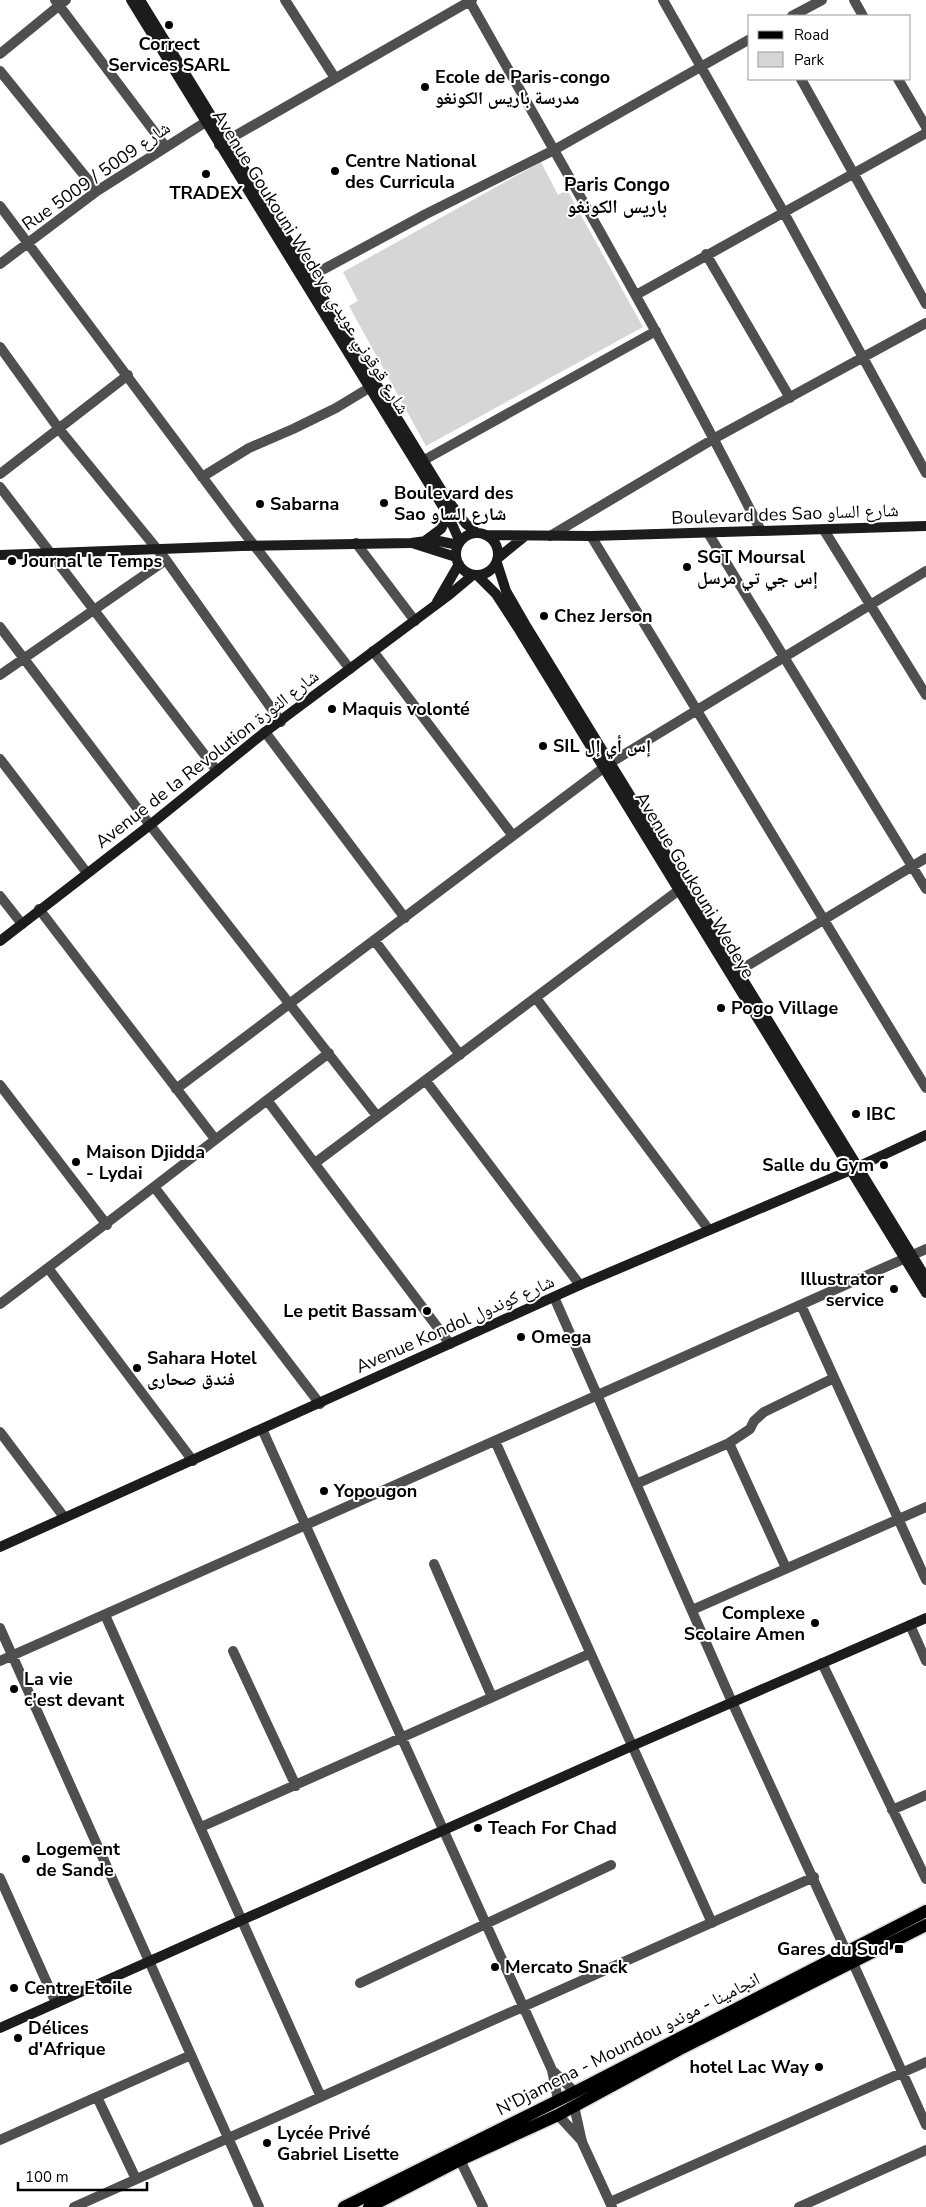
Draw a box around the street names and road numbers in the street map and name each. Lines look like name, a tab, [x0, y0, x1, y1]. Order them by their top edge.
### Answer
street label: Avenue Goukouni Wedeye شارع قوقوني عويدي	[205, 105, 415, 420]
street label: Rue 5009 / شارع 5009	[17, 116, 175, 236]
street label: Boulevard des Sao شارع الساو	[671, 498, 899, 530]
street label: Avenue de la Revolution شارع الثورة	[90, 664, 324, 854]
street label: Avenue Goukouni Wedeye	[630, 787, 760, 983]
street label: Avenue Kondol شارع كوندول	[352, 1269, 558, 1379]
street label: N'Djamena - Moundou انجامينا - موندو	[492, 1967, 764, 2121]

